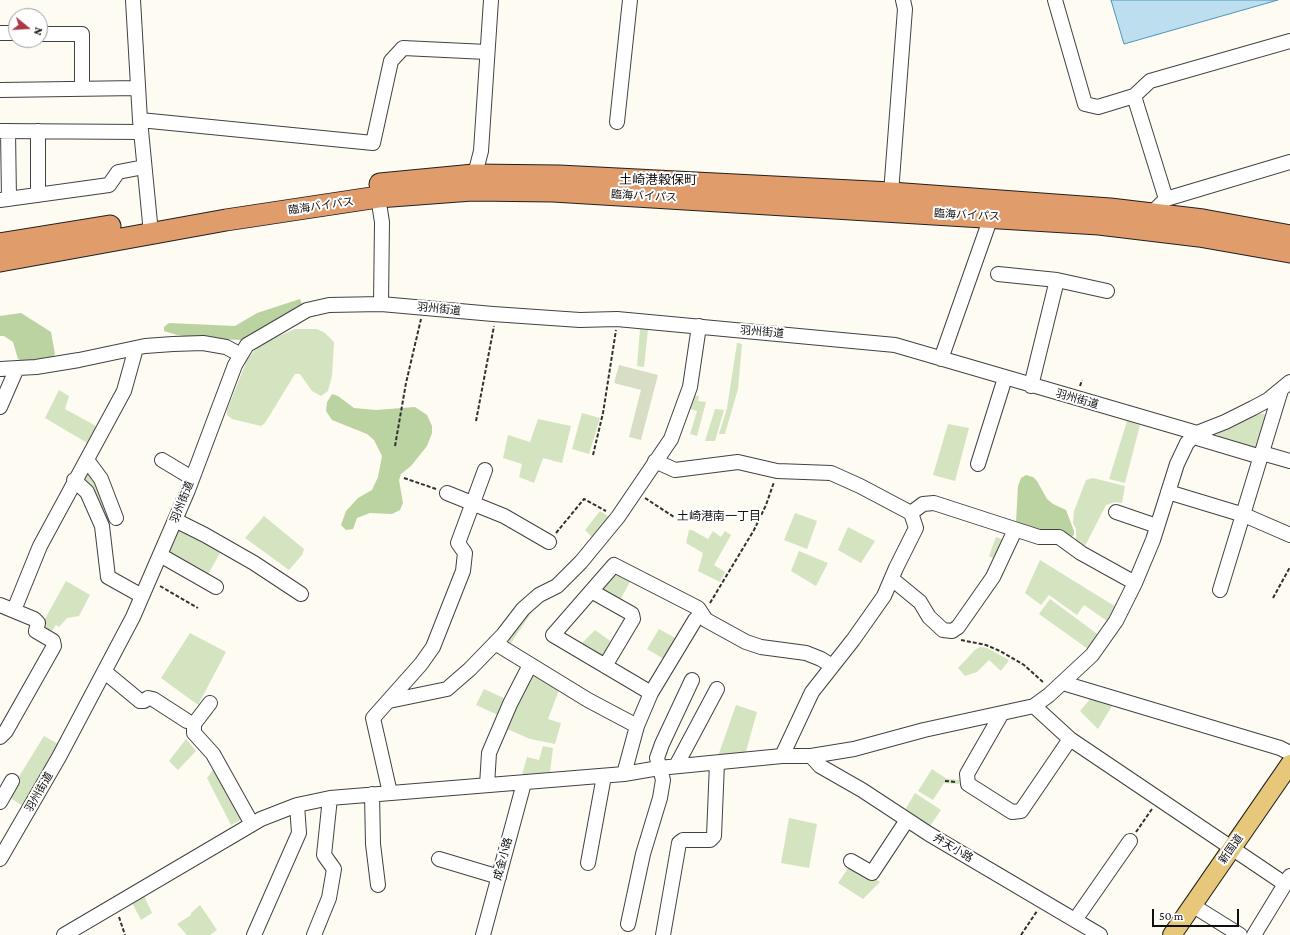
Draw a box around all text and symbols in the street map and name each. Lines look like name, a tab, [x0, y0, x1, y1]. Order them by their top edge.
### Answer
north arrow	[8, 8, 48, 48]
text: N	[32, 26, 45, 37]
district label: 土崎港穀保町	[619, 172, 697, 188]
street label: 臨海バイパス	[611, 188, 677, 204]
street label: 臨海バイパス	[287, 195, 355, 217]
street label: 臨海バイパス	[934, 207, 1000, 223]
street label: 羽州街道	[416, 300, 462, 318]
street label: 羽州街道	[740, 324, 784, 340]
street label: 羽州街道	[1054, 387, 1100, 411]
street label: 羽州街道	[168, 479, 196, 525]
district label: 土崎港南一丁目	[677, 509, 761, 523]
street label: 羽州街道	[22, 770, 56, 814]
street label: 弁天小路	[931, 831, 975, 865]
street label: 新国道	[1216, 832, 1246, 866]
street label: 成金小路	[491, 836, 515, 882]
scale bar	[1154, 901, 1241, 927]
text: 50 m	[1159, 909, 1183, 923]

